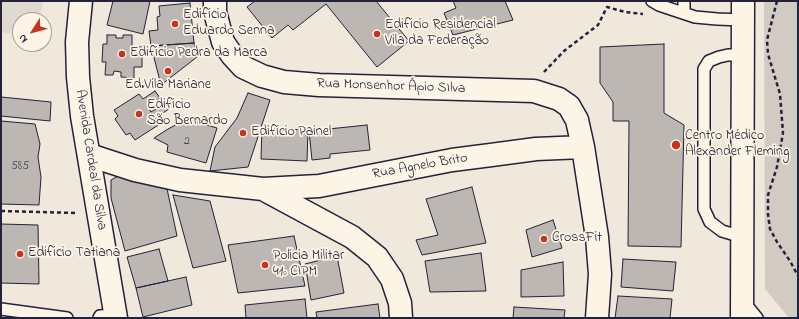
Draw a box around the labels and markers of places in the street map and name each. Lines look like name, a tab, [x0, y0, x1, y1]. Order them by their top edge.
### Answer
place label: Edifício Eduardo Senna	[183, 8, 274, 40]
place label: Edifício Residencial Vila da Federação	[385, 18, 496, 50]
marker: Edifício Eduardo Senna	[170, 19, 180, 29]
marker: Edifício Residencial Vila da Federação	[372, 29, 382, 39]
place label: Edifício Pedra da Marca	[130, 46, 267, 62]
marker: Edifício Pedra da Marca	[117, 49, 127, 59]
marker: Ed.Vila Mariane	[163, 66, 173, 76]
place label: Ed.Vila Mariane	[125, 78, 211, 94]
place label: Edifício São Bernardo	[147, 98, 228, 130]
marker: Edifício São Bernardo	[134, 109, 144, 119]
place label: Edifício Painel	[251, 125, 331, 141]
marker: Edifício Painel	[238, 128, 248, 138]
place label: Centro Médico Alexander Fleming	[685, 129, 789, 162]
marker: Centro Médico Alexander Fleming	[670, 139, 682, 151]
place label: CrossFit	[552, 231, 602, 247]
marker: CrossFit	[539, 234, 549, 244]
place label: Edifício Tatiana	[28, 246, 120, 262]
marker: Edifício Tatiana	[15, 249, 25, 259]
place label: Polícia Militar 41º CIPM	[273, 249, 344, 282]
marker: Polícia Militar 41º CIPM	[260, 260, 270, 270]

